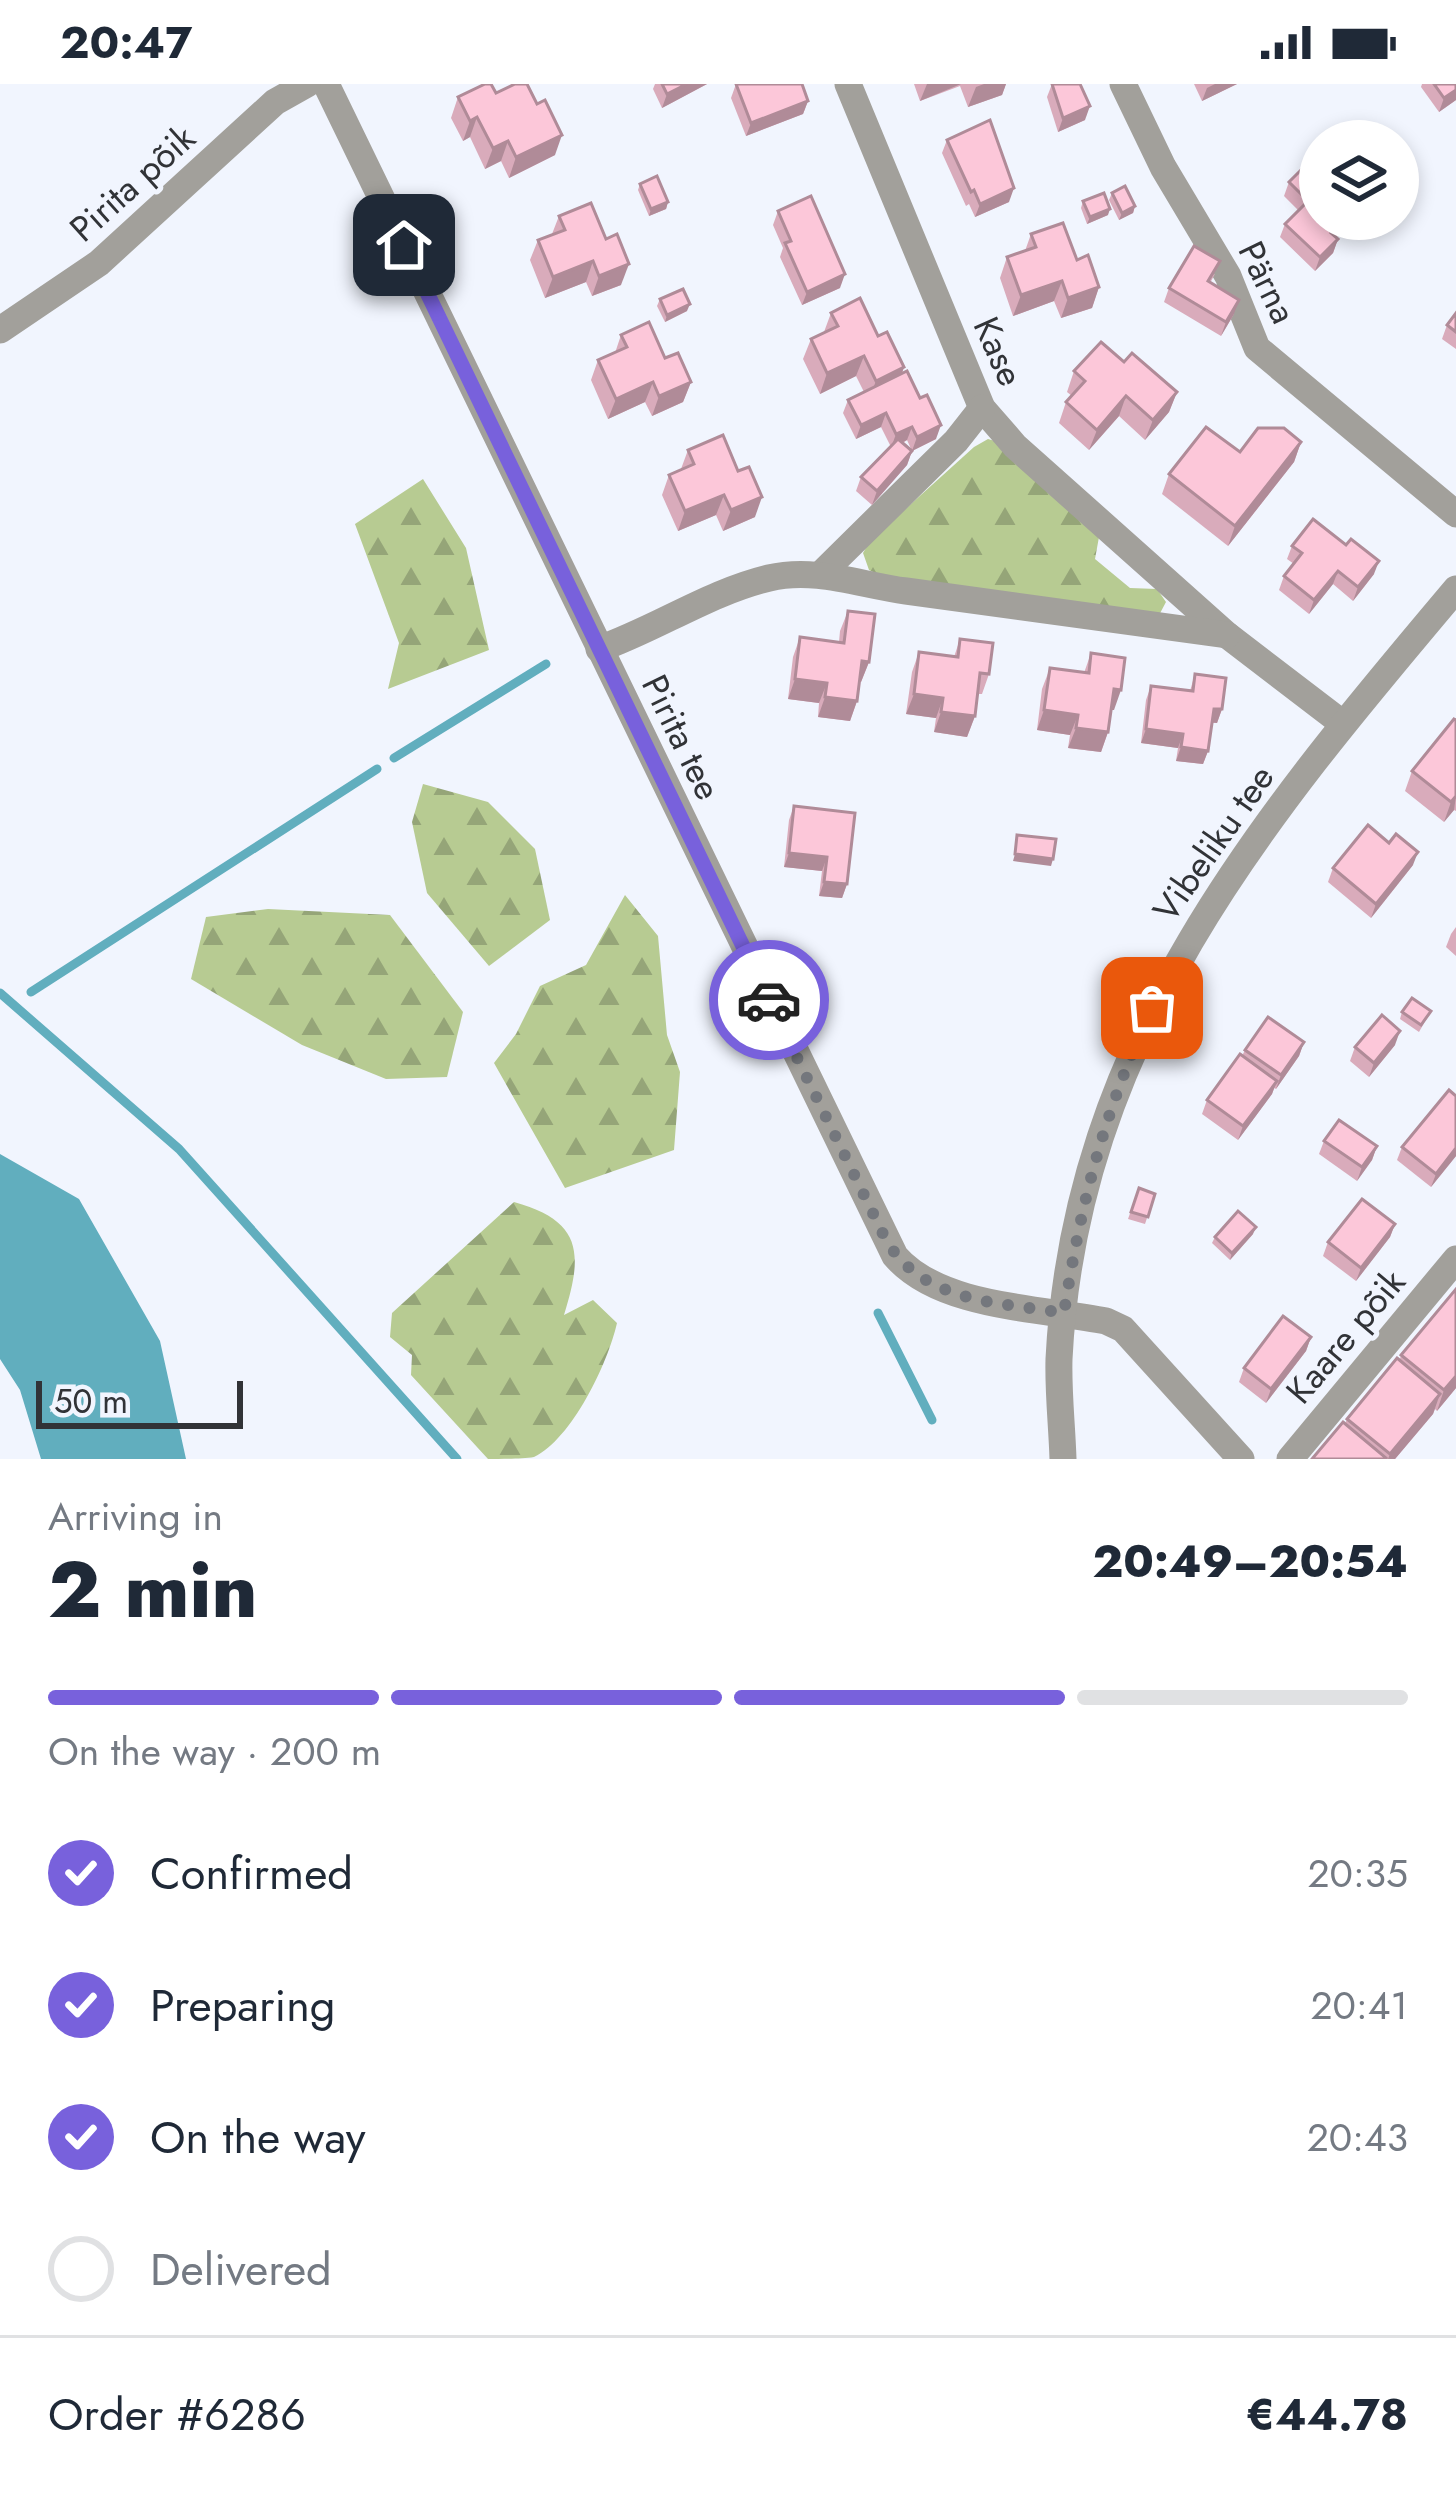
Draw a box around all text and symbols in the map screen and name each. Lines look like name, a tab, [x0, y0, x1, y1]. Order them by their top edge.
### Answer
text: 20:47	[60, 10, 192, 75]
street label: Pirita põik	[58, 112, 206, 253]
map controls	[1299, 120, 1419, 240]
button: layers	[1299, 120, 1419, 240]
pin	[353, 194, 455, 296]
icon: home	[371, 212, 437, 278]
street label: Pärna	[1226, 232, 1310, 332]
street label: Kase	[961, 308, 1037, 394]
street label: Pirita tee	[629, 666, 735, 808]
street label: Vibeliku tee	[1140, 754, 1286, 932]
courier	[709, 940, 829, 1060]
pin	[1101, 957, 1203, 1059]
icon: car	[736, 967, 802, 1033]
icon: bag	[1119, 975, 1185, 1041]
street label: Kaare põik	[1273, 1257, 1417, 1415]
scale bar	[36, 1375, 243, 1428]
text: 50 m	[54, 1378, 128, 1425]
text: Arriving in	[48, 1488, 223, 1545]
text: 20:49–20:54	[1093, 1529, 1408, 1594]
text: 2 min	[48, 1534, 257, 1646]
text: On the way · 200 m	[48, 1723, 381, 1780]
icon: check	[48, 1840, 114, 1906]
text: Confirmed	[150, 1841, 353, 1906]
text: 20:35	[1307, 1845, 1408, 1902]
icon: check	[48, 1972, 114, 2038]
text: Preparing	[150, 1973, 335, 2038]
text: 20:41	[1310, 1977, 1408, 2034]
icon: check	[48, 2104, 114, 2170]
text: On the way	[150, 2105, 366, 2170]
text: 20:43	[1307, 2109, 1408, 2166]
text: Delivered	[150, 2237, 332, 2302]
text: Order #6286	[48, 2382, 306, 2447]
text: €44.78	[1246, 2382, 1408, 2447]

